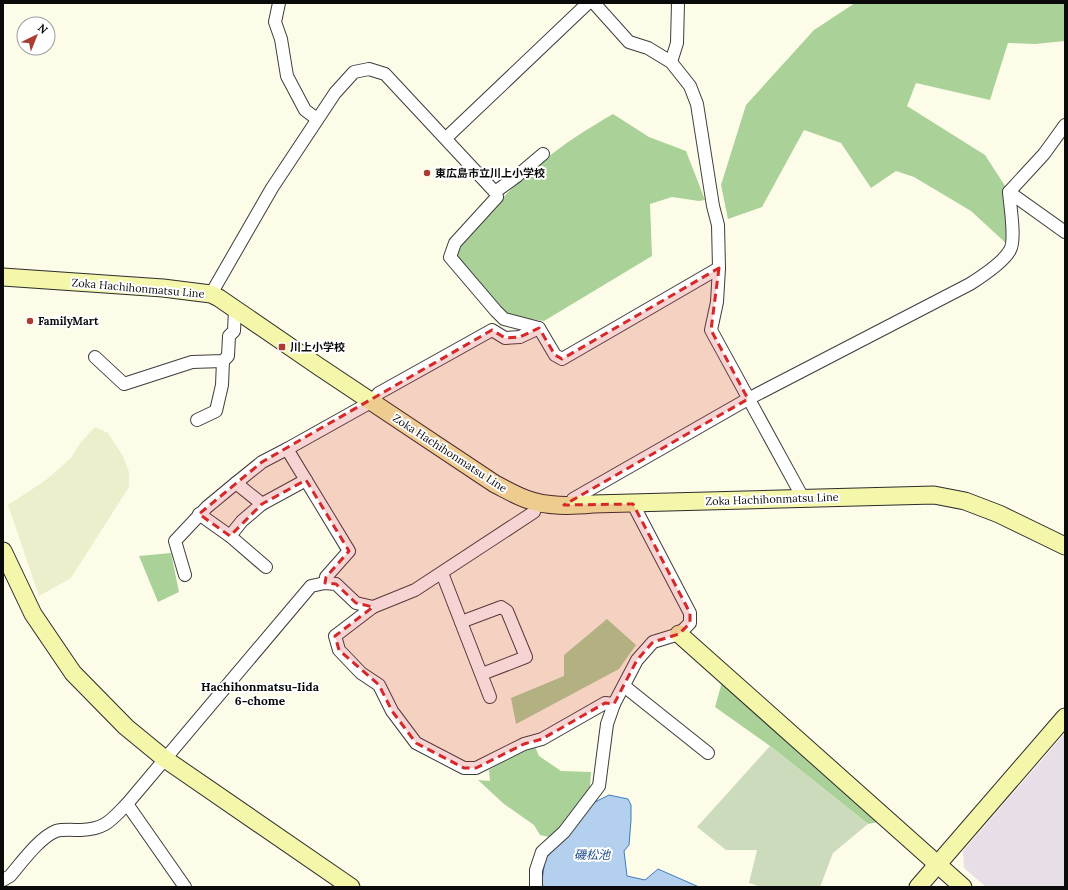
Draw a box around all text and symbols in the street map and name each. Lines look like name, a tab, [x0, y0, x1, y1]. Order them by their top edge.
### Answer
north arrow	[16, 16, 56, 56]
text: N	[35, 21, 51, 37]
place label: 東広島市立川上小学校	[435, 166, 545, 180]
marker: 東広島市立川上小学校	[422, 168, 432, 178]
street label: Zoka Hachihonmatsu Line	[71, 275, 205, 301]
place label: FamilyMart	[38, 314, 99, 328]
marker: FamilyMart	[25, 316, 35, 326]
place label: 川上小学校	[290, 340, 345, 354]
marker: 川上小学校	[277, 342, 287, 352]
street label: Zoka Hachihonmatsu Line	[390, 411, 510, 495]
street label: Zoka Hachihonmatsu Line	[705, 490, 839, 508]
district label: Hachihonmatsu-Iida 6-chome	[201, 679, 320, 708]
water label: 磯松池	[574, 847, 611, 862]

